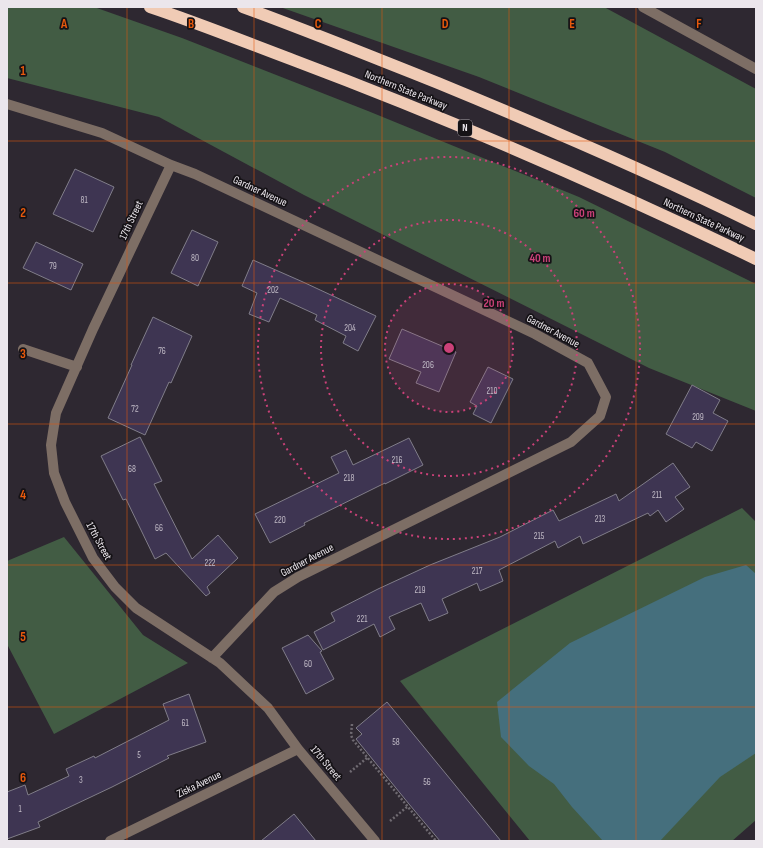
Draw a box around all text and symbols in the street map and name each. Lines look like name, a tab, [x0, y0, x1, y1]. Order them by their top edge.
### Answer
text: A	[60, 16, 68, 32]
text: B	[188, 16, 194, 32]
text: C	[315, 16, 322, 32]
text: D	[442, 16, 449, 32]
text: E	[569, 16, 575, 32]
text: F	[696, 16, 702, 32]
text: 1	[20, 63, 26, 79]
street label: Northern State Parkway	[363, 68, 450, 113]
road number: N	[458, 120, 472, 136]
street label: Gardner Avenue	[231, 173, 289, 209]
house number: 81	[80, 195, 88, 206]
street label: Northern State Parkway	[661, 196, 747, 245]
street label: 17th Street	[116, 198, 146, 241]
text: 2	[20, 205, 26, 221]
text: 60 m	[573, 206, 595, 221]
text: 40 m	[529, 251, 551, 266]
house number: 80	[191, 253, 199, 264]
house number: 79	[49, 261, 57, 272]
house number: 202	[267, 285, 279, 296]
text: 20 m	[484, 296, 504, 311]
street label: Gardner Avenue	[524, 312, 582, 350]
house number: 204	[344, 323, 356, 334]
centre of rings	[442, 341, 456, 355]
text: 3	[20, 346, 26, 362]
house number: 76	[158, 346, 166, 357]
house number: 206	[422, 360, 434, 371]
house number: 210	[487, 386, 497, 397]
house number: 72	[131, 404, 139, 415]
house number: 209	[692, 412, 704, 423]
house number: 216	[392, 455, 402, 466]
house number: 68	[128, 464, 136, 475]
house number: 218	[344, 473, 354, 484]
text: 4	[20, 487, 26, 503]
house number: 211	[652, 490, 663, 501]
house number: 213	[595, 514, 606, 525]
house number: 220	[274, 515, 286, 526]
street label: 17th Street	[83, 520, 115, 563]
house number: 66	[155, 523, 163, 534]
house number: 215	[534, 531, 545, 542]
street label: Gardner Avenue	[278, 541, 336, 579]
house number: 222	[204, 558, 216, 569]
house number: 217	[472, 566, 483, 577]
house number: 219	[415, 585, 425, 596]
house number: 221	[357, 614, 368, 625]
text: 5	[20, 629, 26, 645]
house number: 60	[304, 659, 312, 670]
house number: 61	[181, 718, 189, 729]
house number: 58	[392, 737, 400, 748]
street label: 17th Street	[308, 743, 345, 784]
house number: 5	[137, 750, 141, 761]
street label: Ziska Avenue	[175, 768, 223, 800]
text: 6	[20, 770, 26, 786]
house number: 3	[79, 775, 83, 786]
house number: 56	[423, 777, 431, 788]
house number: 1	[18, 804, 22, 815]

